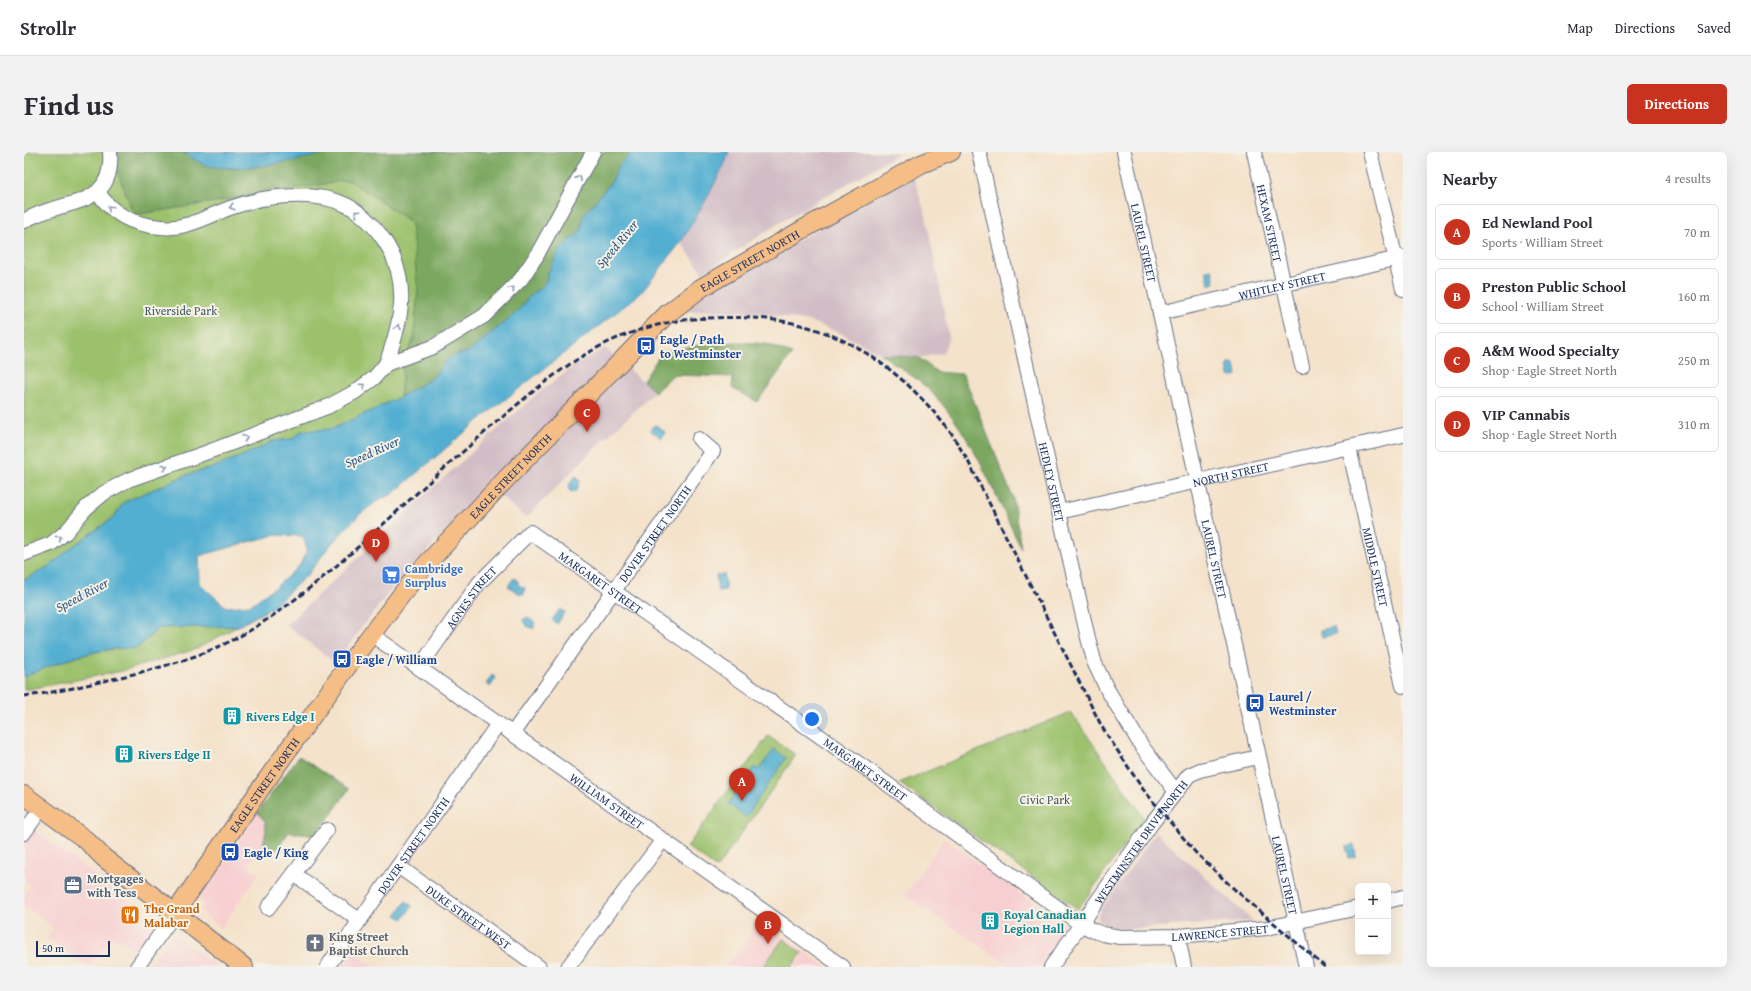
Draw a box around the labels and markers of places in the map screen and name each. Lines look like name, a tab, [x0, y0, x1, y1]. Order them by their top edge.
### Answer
place label: Eagle / Path to Westminster	[660, 331, 742, 362]
bus stop icon: Eagle / Path to Westminster	[635, 335, 657, 357]
pin: C	[574, 399, 600, 432]
pin: D	[363, 529, 389, 562]
place label: Cambridge Surplus	[405, 560, 463, 591]
supermarket icon: Cambridge Surplus	[380, 564, 402, 586]
bus stop icon: Eagle / William	[331, 648, 353, 670]
place label: Eagle / William	[356, 651, 438, 668]
place label: Laurel / Westminster	[1269, 688, 1337, 719]
bus stop icon: Laurel / Westminster	[1244, 692, 1266, 714]
building icon: Rivers Edge I	[221, 705, 243, 727]
place label: Rivers Edge I	[246, 708, 314, 725]
building icon: Rivers Edge II	[113, 743, 135, 765]
place label: Rivers Edge II	[138, 746, 210, 763]
pin: A	[729, 768, 755, 801]
bus stop icon: Eagle / King	[219, 841, 241, 863]
place label: Eagle / King	[244, 844, 309, 861]
place label: Mortgages with Tess	[87, 870, 144, 901]
office icon: Mortgages with Tess	[62, 874, 84, 896]
place label: The Grand Malabar	[144, 900, 200, 931]
restaurant icon: The Grand Malabar	[119, 904, 141, 926]
place label: Royal Canadian Legion Hall	[1004, 906, 1086, 937]
building icon: Royal Canadian Legion Hall	[979, 910, 1001, 932]
pin: B	[755, 911, 781, 944]
place label: King Street Baptist Church	[329, 928, 409, 959]
church icon: King Street Baptist Church	[304, 932, 326, 954]

